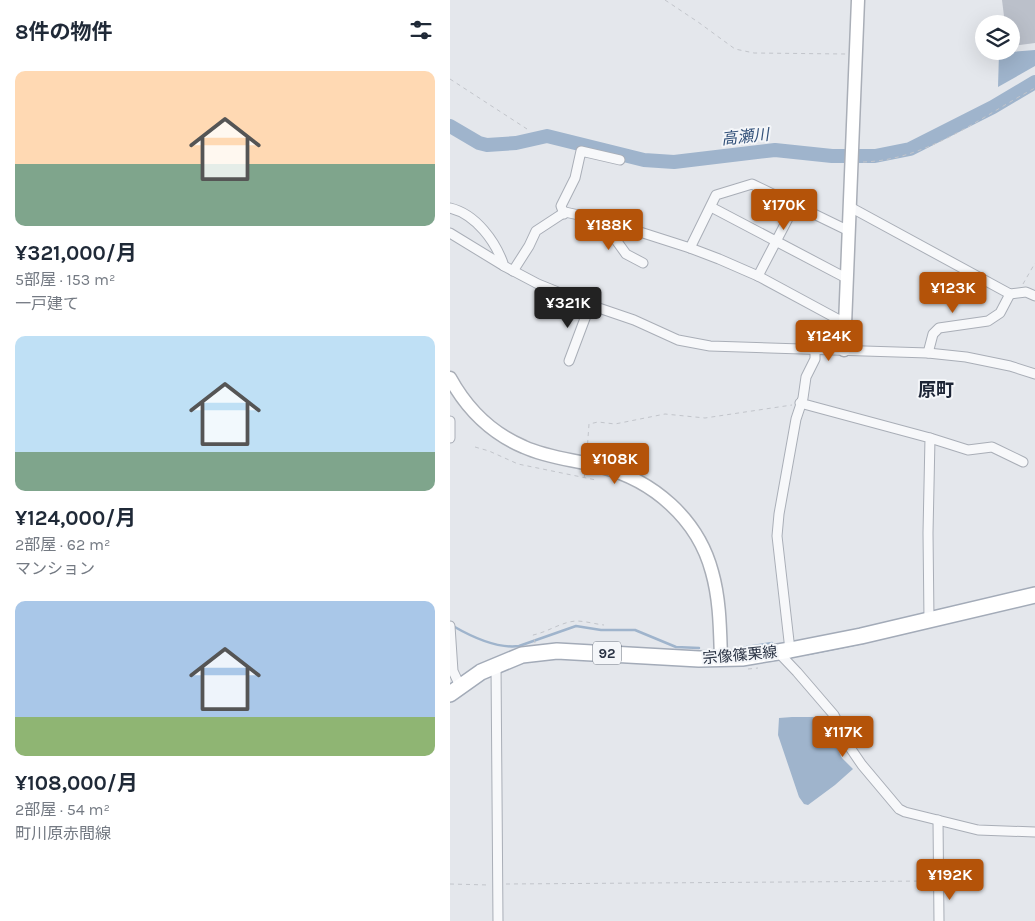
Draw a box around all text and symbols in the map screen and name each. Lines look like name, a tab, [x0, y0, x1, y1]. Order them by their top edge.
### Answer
map controls	[975, 15, 1020, 60]
button: layers	[975, 15, 1020, 60]
icon: filters	[407, 16, 435, 44]
text: 8件の物件	[15, 20, 113, 44]
icon: home	[180, 104, 270, 194]
water label: 高瀬川	[720, 124, 772, 148]
pin: ¥170K	[749, 188, 819, 231]
text: ¥170K	[762, 195, 806, 214]
pin: ¥188K	[574, 208, 644, 251]
text: ¥188K	[586, 215, 632, 234]
text: ¥321,000/月	[15, 241, 137, 265]
text: 5部屋 · 153 m²	[15, 270, 115, 289]
pin: ¥123K	[918, 272, 988, 314]
text: ¥123K	[930, 278, 976, 297]
pin: ¥321K	[533, 286, 603, 329]
text: ¥321K	[545, 293, 591, 312]
text: 一戸建て	[15, 294, 79, 313]
pin: ¥124K	[794, 320, 864, 362]
text: ¥124K	[807, 326, 851, 345]
icon: home	[180, 369, 270, 459]
district label: 原町	[918, 379, 954, 401]
pin: ¥108K	[580, 442, 650, 485]
text: ¥108K	[592, 449, 638, 468]
text: ¥124,000/月	[15, 506, 136, 530]
text: 2部屋 · 62 m²	[15, 535, 110, 554]
text: マンション	[15, 559, 95, 578]
icon: home	[180, 634, 270, 724]
road number: 92	[593, 641, 621, 664]
street label: 宗像篠栗線	[702, 643, 778, 667]
pin: ¥117K	[808, 716, 878, 758]
text: ¥117K	[823, 722, 863, 741]
text: ¥108,000/月	[15, 771, 138, 795]
text: 2部屋 · 54 m²	[15, 800, 110, 819]
text: 町川原赤間線	[15, 824, 111, 843]
pin: ¥192K	[915, 858, 985, 901]
text: ¥192K	[928, 865, 973, 884]

